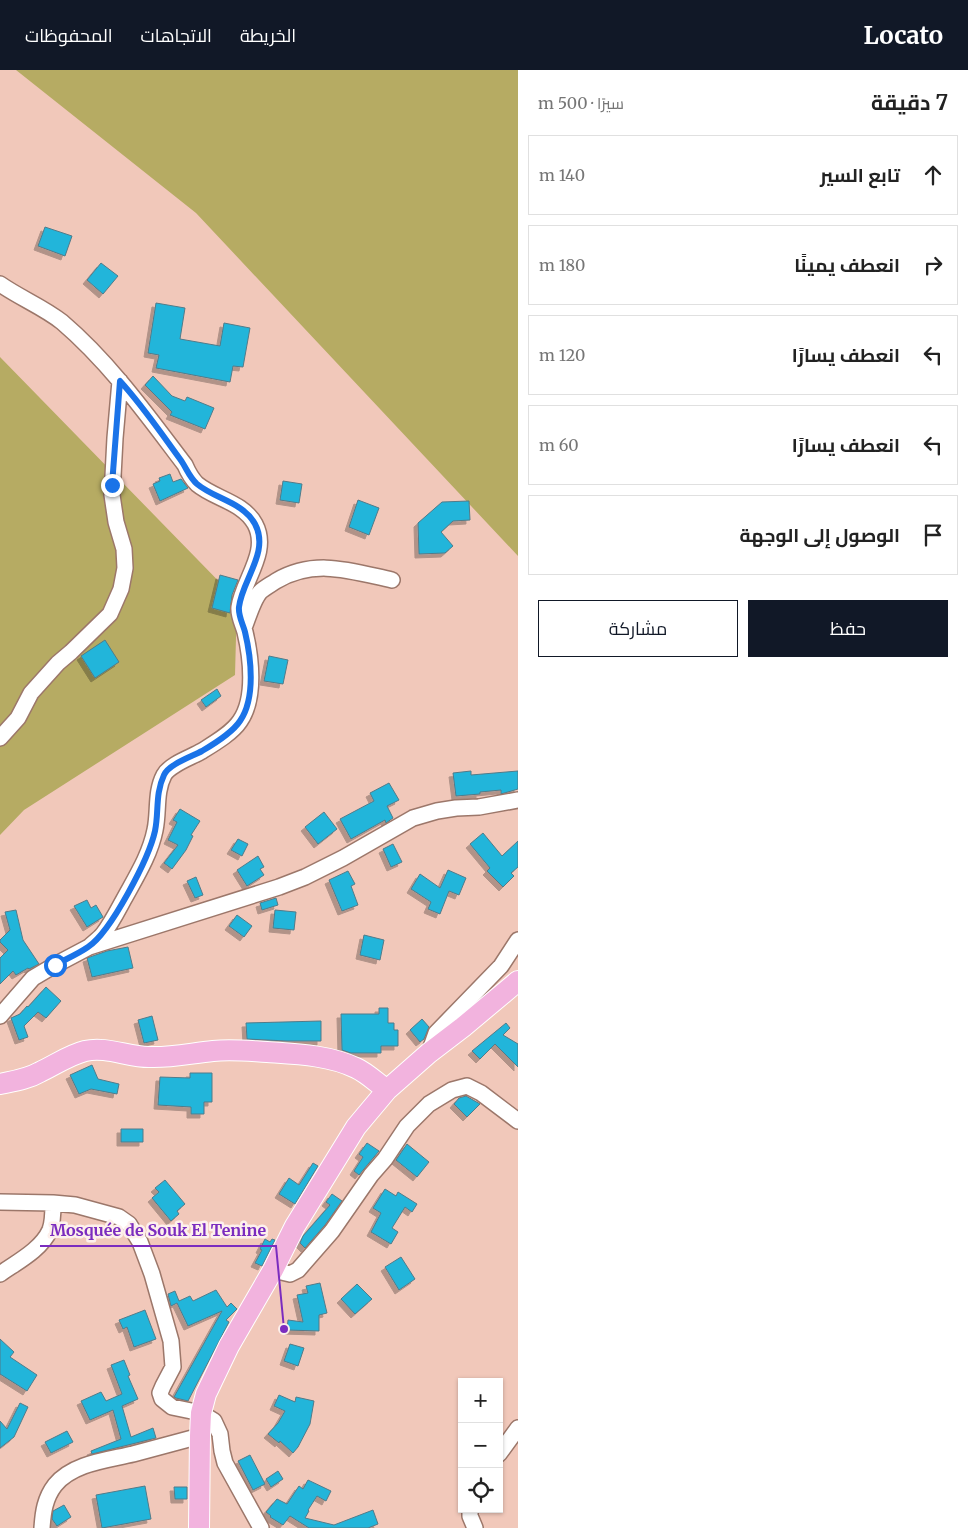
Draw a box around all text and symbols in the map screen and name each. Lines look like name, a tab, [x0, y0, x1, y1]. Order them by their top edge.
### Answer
text: Locato	[864, 20, 943, 51]
text: المحفوظات	[25, 24, 113, 47]
text: الاتجاهات	[141, 24, 212, 47]
text: الخريطة	[240, 24, 296, 47]
text: 7 دقيقة	[871, 89, 948, 116]
text: سيرًا · 500 m	[538, 93, 624, 113]
icon: ahead	[919, 161, 947, 189]
text: تابع السير	[820, 163, 900, 187]
text: 140 m	[539, 165, 585, 185]
icon: right	[919, 251, 947, 279]
text: انعطف يمينًا	[794, 253, 900, 277]
text: 180 m	[539, 255, 585, 275]
icon: left	[919, 341, 947, 369]
text: انعطف يسارًا	[792, 343, 900, 367]
text: 120 m	[539, 345, 585, 365]
icon: left	[919, 431, 947, 459]
text: انعطف يسارًا	[792, 433, 900, 457]
text: 60 m	[539, 435, 579, 455]
route end	[101, 474, 124, 497]
icon: arrive	[919, 521, 947, 549]
text: الوصول إلى الوجهة	[740, 523, 900, 547]
button: مشاركة	[538, 600, 738, 657]
button: حفظ	[748, 600, 948, 657]
route start	[44, 954, 67, 977]
callout: Mosquée de Souk El Tenine	[40, 1215, 276, 1246]
text: Mosquée de Souk El Tenine	[50, 1220, 266, 1240]
map controls	[458, 1378, 503, 1513]
button: +	[458, 1378, 503, 1423]
button: −	[458, 1423, 503, 1468]
button: locate	[458, 1468, 503, 1513]

